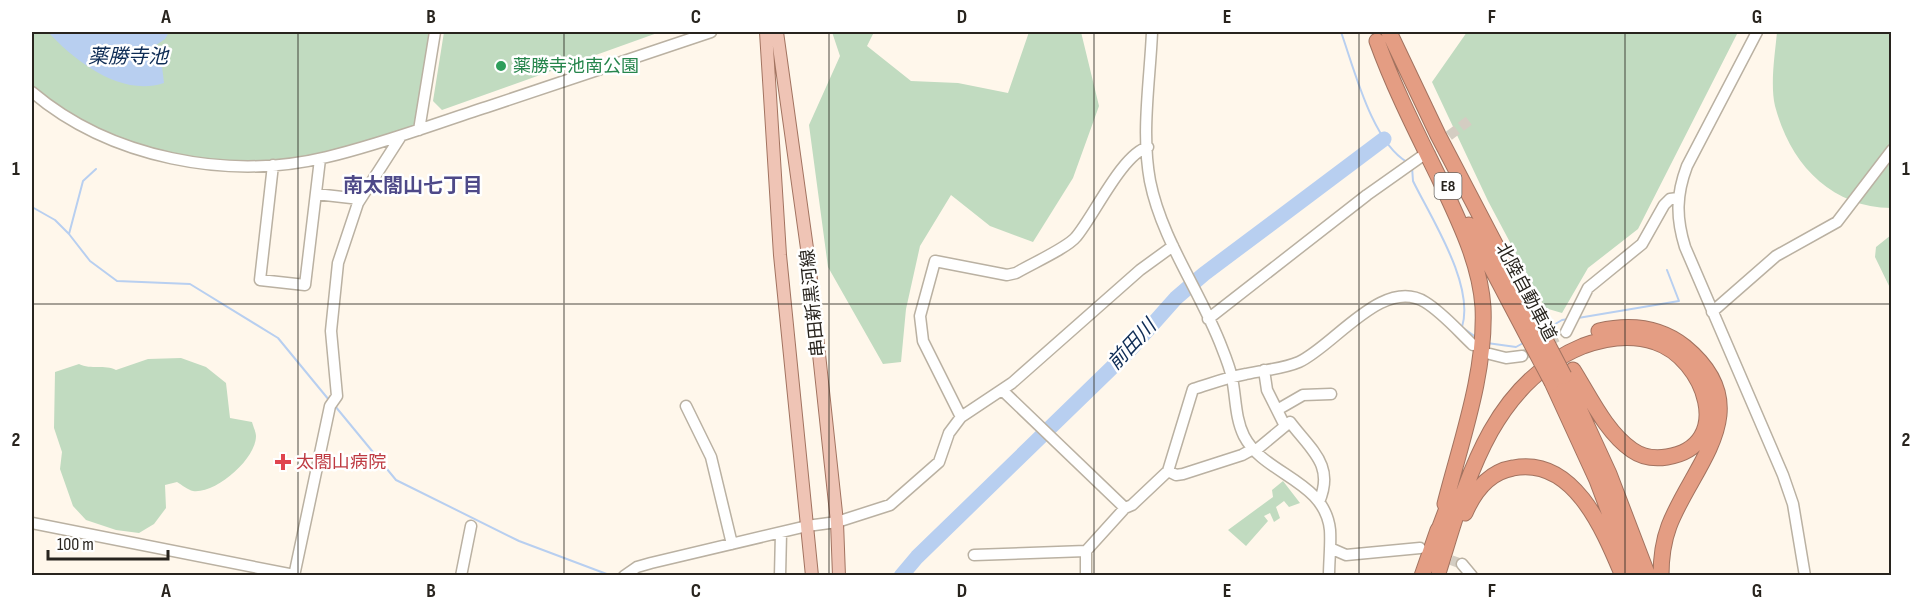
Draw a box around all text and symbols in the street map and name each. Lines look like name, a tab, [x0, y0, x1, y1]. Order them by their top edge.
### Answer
text: A	[160, 5, 171, 29]
text: B	[426, 5, 436, 29]
text: C	[691, 5, 701, 29]
text: D	[957, 5, 967, 29]
text: E	[1223, 5, 1231, 29]
text: F	[1488, 5, 1496, 29]
text: G	[1752, 5, 1762, 29]
water label: 薬勝寺池	[88, 45, 170, 69]
place label: 薬勝寺池南公園	[513, 56, 639, 77]
marker: 薬勝寺池南公園	[494, 59, 508, 73]
text: 1	[12, 157, 20, 181]
text: 1	[1902, 157, 1910, 181]
road number: E8	[1434, 173, 1462, 199]
district label: 南太閤山七丁目	[343, 174, 483, 198]
street label: 北陸自動車道	[1491, 239, 1561, 345]
street label: 串田新黒河線	[797, 248, 829, 358]
water label: 前田川	[1103, 313, 1163, 375]
text: 2	[12, 428, 20, 452]
text: 2	[1902, 428, 1910, 452]
place label: 太閤山病院	[296, 452, 386, 473]
marker: 太閤山病院	[274, 453, 292, 471]
scale bar	[48, 523, 168, 561]
text: 100 m	[57, 534, 94, 555]
text: A	[160, 579, 171, 603]
text: B	[426, 579, 436, 603]
text: C	[691, 579, 701, 603]
text: D	[957, 579, 967, 603]
text: E	[1223, 579, 1231, 603]
text: F	[1488, 579, 1496, 603]
text: G	[1752, 579, 1762, 603]

